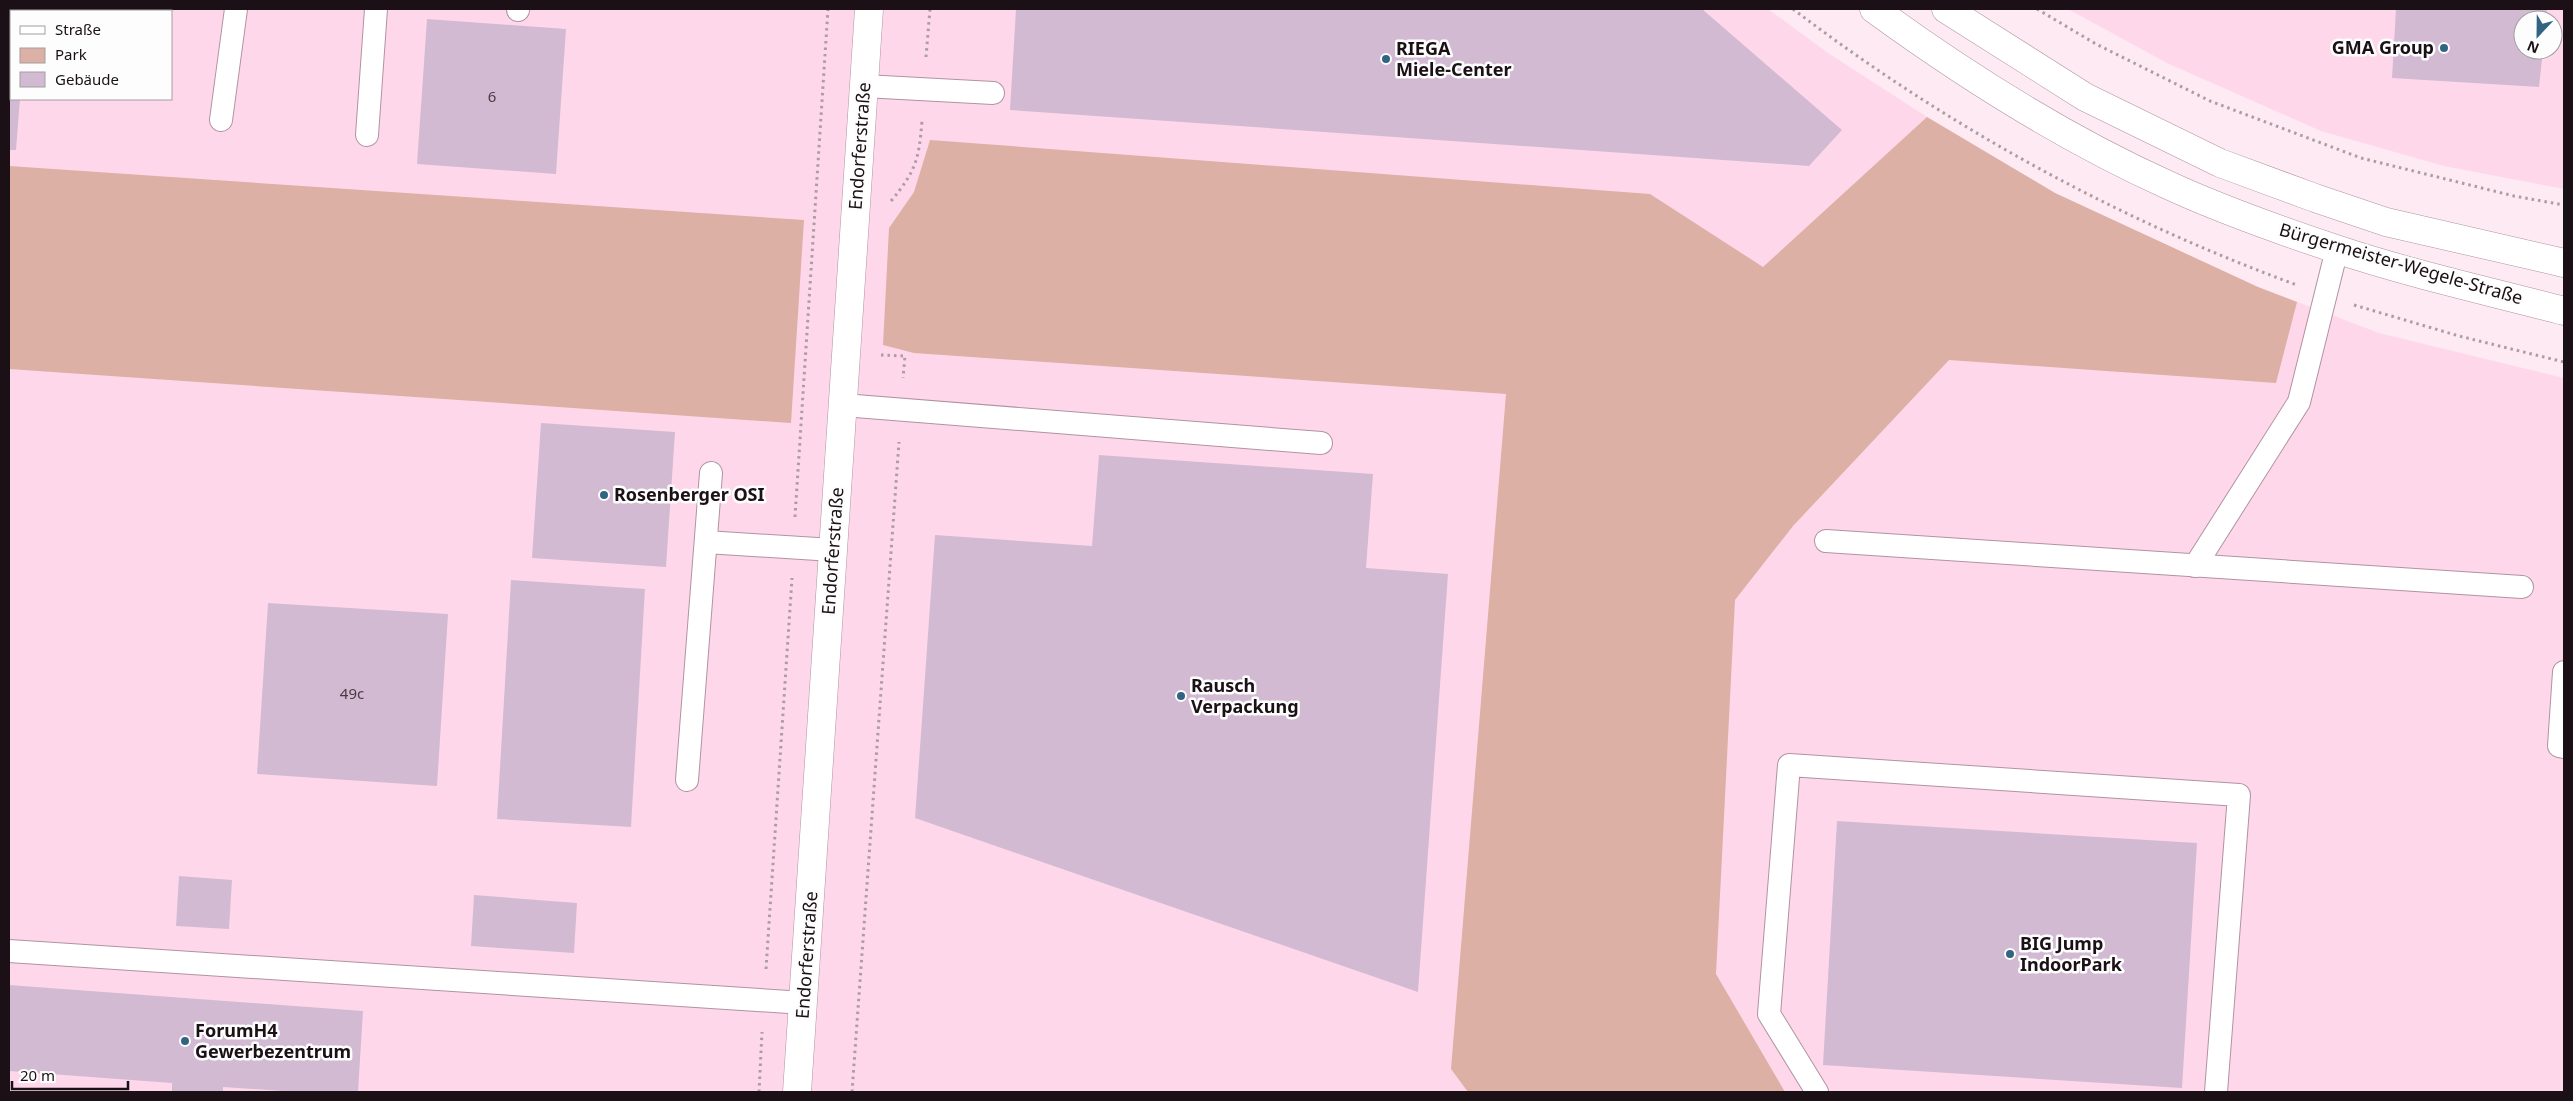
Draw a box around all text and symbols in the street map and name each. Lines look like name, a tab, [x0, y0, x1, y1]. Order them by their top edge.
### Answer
legend	[10, 10, 172, 100]
north arrow	[2513, 10, 2563, 60]
text: Straße	[55, 19, 101, 39]
place label: GMA Group	[2332, 35, 2434, 59]
place label: RIEGA Miele-Center	[1396, 36, 1512, 81]
text: N	[2524, 37, 2542, 58]
marker: GMA Group	[2438, 42, 2450, 54]
text: Park	[55, 44, 87, 64]
marker: RIEGA Miele-Center	[1380, 53, 1392, 65]
text: Gebäude	[55, 69, 119, 89]
street label: Endorferstraße	[843, 81, 875, 211]
house number: 6	[488, 86, 496, 106]
street label: Bürgermeister-Wegele-Straße	[2277, 217, 2526, 309]
place label: Rosenberger OSI	[614, 482, 765, 506]
street label: Endorferstraße	[816, 486, 848, 616]
marker: Rosenberger OSI	[598, 489, 610, 501]
place label: Rausch Verpackung	[1191, 673, 1299, 718]
house number: 49c	[340, 683, 364, 703]
marker: Rausch Verpackung	[1175, 690, 1187, 702]
street label: Endorferstraße	[790, 890, 822, 1020]
place label: BIG Jump IndoorPark	[2020, 931, 2123, 976]
marker: BIG Jump IndoorPark	[2004, 948, 2016, 960]
place label: ForumH4 Gewerbezentrum	[195, 1018, 351, 1063]
marker: ForumH4 Gewerbezentrum	[179, 1035, 191, 1047]
scale bar	[12, 1058, 129, 1090]
text: 20 m	[20, 1065, 55, 1085]

